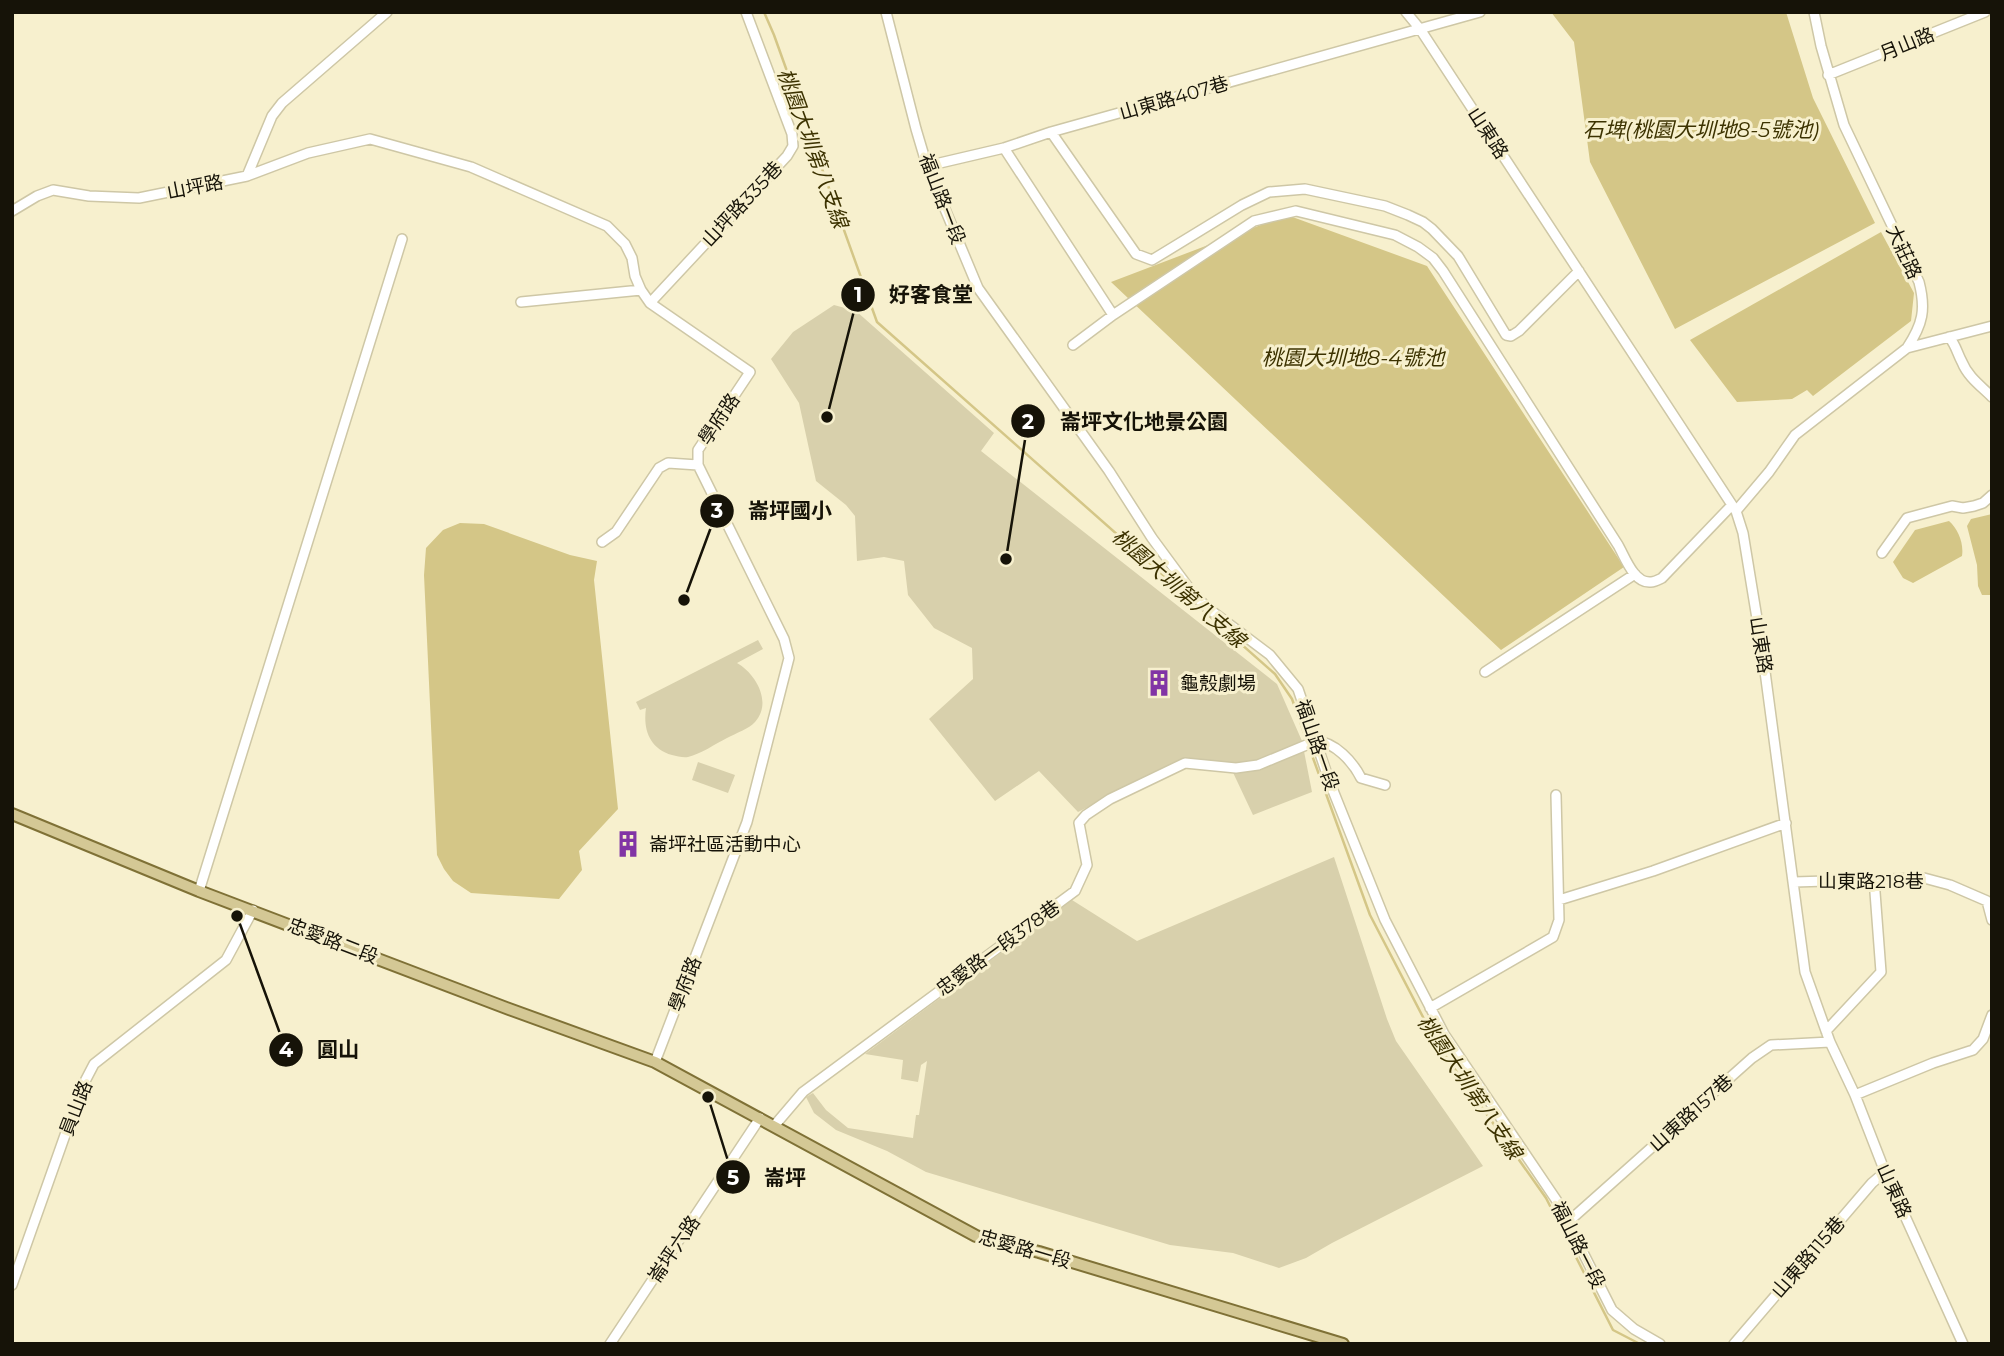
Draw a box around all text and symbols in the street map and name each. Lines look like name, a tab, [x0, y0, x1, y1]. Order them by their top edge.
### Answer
street label: 月山路	[1876, 23, 1938, 65]
water label: 桃園大圳第八支線	[773, 65, 854, 233]
street label: 山東路407巷	[1117, 71, 1231, 125]
street label: 山東路	[1463, 103, 1513, 163]
water label: 石埤(桃園大圳地8-5號池)	[1583, 117, 1819, 142]
street label: 福山路一段	[914, 151, 970, 247]
street label: 山坪路335巷	[697, 157, 787, 251]
street label: 山坪路	[165, 170, 225, 204]
street label: 大莊路	[1882, 221, 1926, 283]
callout: 好客食堂	[840, 274, 987, 316]
text: 1	[854, 282, 862, 307]
text: 好客食堂	[889, 282, 973, 307]
water label: 桃園大圳地8-4號池	[1262, 345, 1446, 370]
street label: 學府路	[694, 389, 744, 449]
callout: 崙坪文化地景公園	[1011, 400, 1242, 442]
text: 2	[1022, 409, 1034, 434]
text: 崙坪文化地景公園	[1060, 409, 1228, 434]
callout: 崙坪國小	[699, 490, 846, 532]
text: 3	[710, 498, 723, 523]
text: 崙坪國小	[748, 498, 832, 523]
water label: 桃園大圳第八支線	[1107, 523, 1252, 654]
street label: 山東路	[1745, 615, 1777, 675]
building icon: 龜殼劇場	[1144, 668, 1174, 698]
place label: 龜殼劇場	[1180, 672, 1256, 695]
street label: 福山路一段	[1291, 696, 1343, 794]
building icon: 崙坪社區活動中心	[613, 829, 643, 859]
place label: 崙坪社區活動中心	[649, 833, 801, 856]
street label: 山東路218巷	[1818, 870, 1924, 893]
street label: 忠愛路一段378巷	[932, 895, 1064, 1001]
street label: 忠愛路二段	[285, 913, 381, 969]
street label: 學府路	[664, 953, 706, 1015]
water label: 桃園大圳第八支線	[1413, 1010, 1528, 1165]
callout: 圓山	[268, 1029, 373, 1071]
text: 4	[279, 1037, 294, 1062]
text: 圓山	[317, 1037, 359, 1062]
street label: 山東路157巷	[1644, 1069, 1738, 1157]
street label: 員山路	[55, 1077, 97, 1139]
callout: 崙坪	[715, 1156, 820, 1198]
street label: 山東路	[1872, 1160, 1916, 1222]
text: 5	[727, 1165, 739, 1190]
text: 崙坪	[764, 1165, 806, 1190]
street label: 福山路一段	[1546, 1197, 1610, 1293]
street label: 崙坪六路	[643, 1211, 705, 1287]
street label: 山東路115巷	[1766, 1212, 1850, 1302]
street label: 忠愛路一段	[976, 1225, 1074, 1273]

